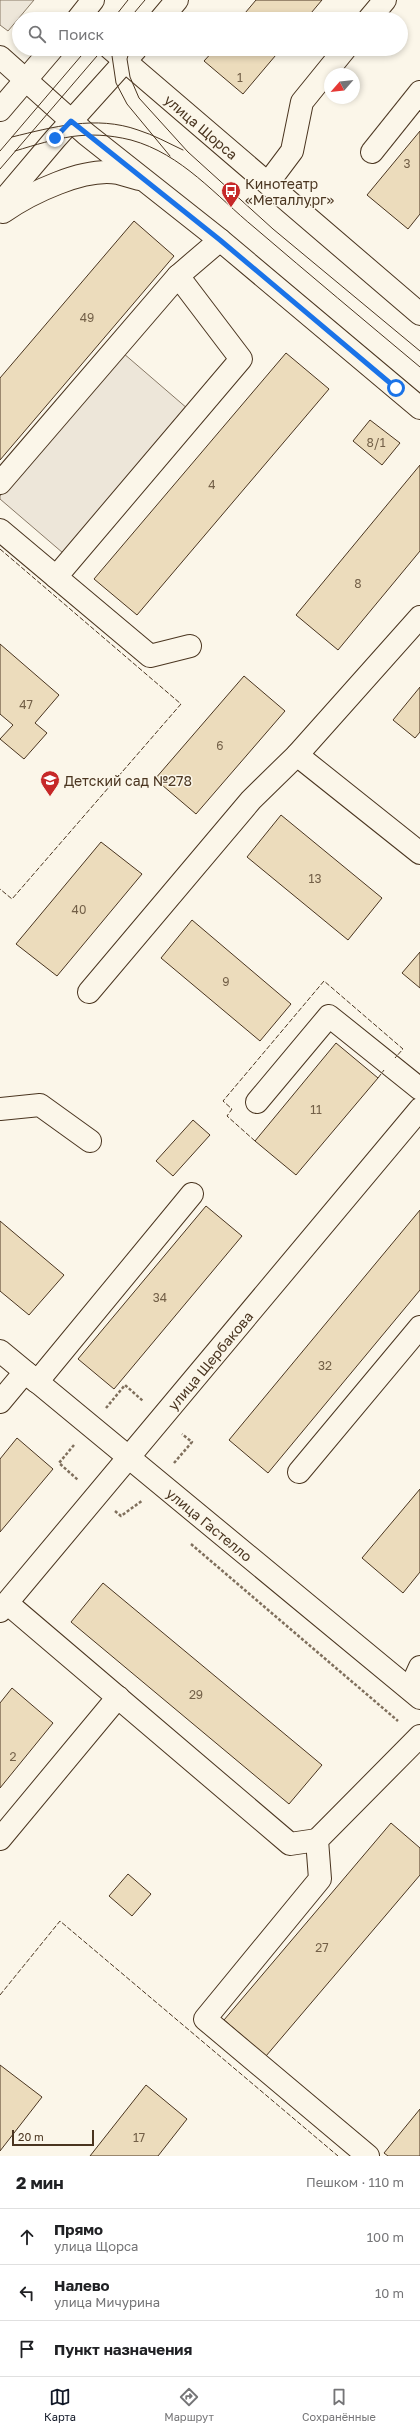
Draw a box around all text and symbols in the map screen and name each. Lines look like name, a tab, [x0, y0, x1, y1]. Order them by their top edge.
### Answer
search box	[12, 12, 408, 56]
icon: search	[26, 23, 48, 45]
text: Поиск	[58, 25, 104, 43]
north arrow	[324, 68, 360, 104]
house number: 1	[237, 70, 243, 85]
street label: улица Щорса	[161, 90, 241, 163]
route end	[46, 129, 64, 147]
house number: 3	[403, 156, 411, 171]
place label: Кинотеатр «Металлург»	[245, 175, 334, 208]
bus stop icon: Кинотеатр «Металлург»	[220, 180, 242, 208]
house number: 49	[80, 310, 94, 325]
route start	[387, 379, 405, 397]
house number: 8/1	[367, 435, 386, 450]
house number: 4	[208, 477, 216, 492]
house number: 8	[354, 576, 362, 591]
house number: 47	[19, 697, 33, 712]
house number: 6	[216, 738, 224, 753]
school or university icon: Детский сад №278	[39, 769, 61, 797]
place label: Детский сад №278	[64, 772, 192, 789]
house number: 13	[309, 871, 321, 886]
house number: 40	[72, 902, 86, 917]
house number: 9	[222, 974, 230, 989]
house number: 11	[310, 1102, 322, 1117]
house number: 34	[153, 1290, 167, 1305]
street label: улица Щербакова	[164, 1307, 256, 1413]
house number: 32	[318, 1358, 332, 1373]
street label: улица Гастелло	[163, 1484, 256, 1565]
house number: 29	[189, 1687, 203, 1702]
house number: 2	[10, 1749, 17, 1764]
house number: 27	[315, 1940, 329, 1955]
scale bar	[12, 2128, 94, 2147]
text: 20 m	[18, 2130, 44, 2143]
house number: 17	[133, 2130, 145, 2145]
text: 2 мин	[16, 2172, 64, 2193]
text: Пешком · 110 m	[306, 2174, 404, 2190]
text: Прямо	[54, 2220, 103, 2238]
icon: ahead	[16, 2226, 38, 2248]
text: 100 m	[367, 2229, 404, 2245]
text: улица Щорса	[54, 2238, 138, 2254]
text: Налево	[54, 2276, 110, 2294]
icon: left	[16, 2282, 38, 2304]
text: 10 m	[375, 2285, 404, 2301]
text: улица Мичурина	[54, 2294, 160, 2310]
icon: arrive	[16, 2338, 38, 2360]
text: Пункт назначения	[54, 2340, 192, 2358]
tab: Карта	[44, 2386, 76, 2423]
tab: Маршрут	[164, 2386, 214, 2423]
tab: Сохранённые	[302, 2386, 376, 2423]

